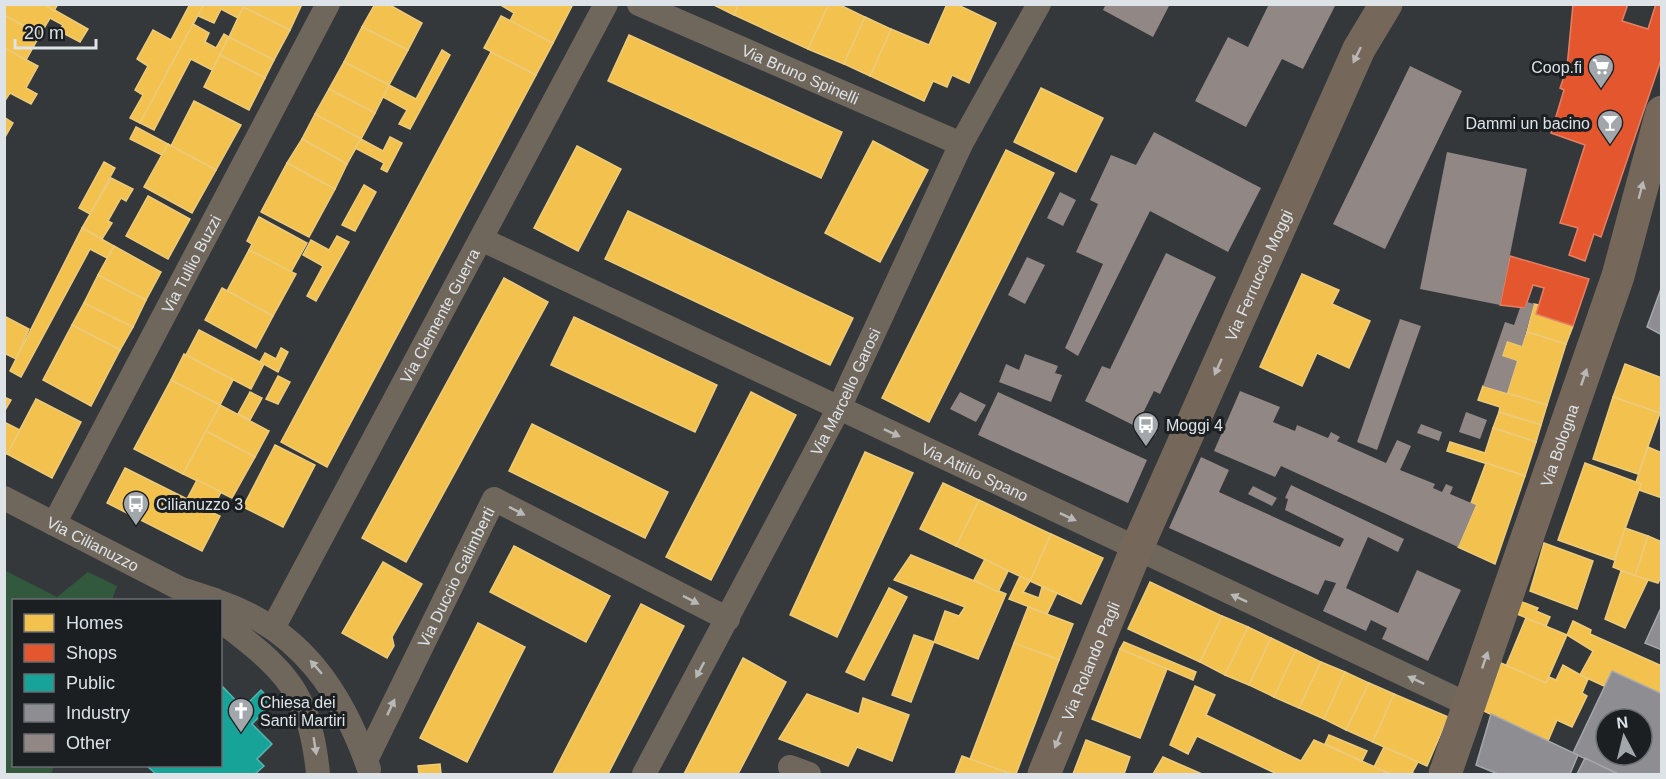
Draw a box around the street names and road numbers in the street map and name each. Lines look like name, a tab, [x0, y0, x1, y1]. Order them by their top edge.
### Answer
street label: Via Bruno Spinelli	[739, 42, 861, 108]
street label: Via Ferruccio Moggi	[1222, 207, 1295, 344]
street label: Via Tullio Buzzi	[159, 212, 224, 316]
street label: Via Clemente Guerra	[397, 246, 483, 386]
street label: Via Marcello Garosi	[807, 326, 884, 458]
street label: Via Bologna	[1538, 402, 1582, 489]
street label: Via Attilio Spano	[918, 440, 1031, 505]
street label: Via Duccio Galimberti	[415, 504, 498, 650]
street label: Via Cilianuzzo	[44, 513, 142, 575]
street label: Via Rolando Pagli	[1059, 599, 1123, 723]

